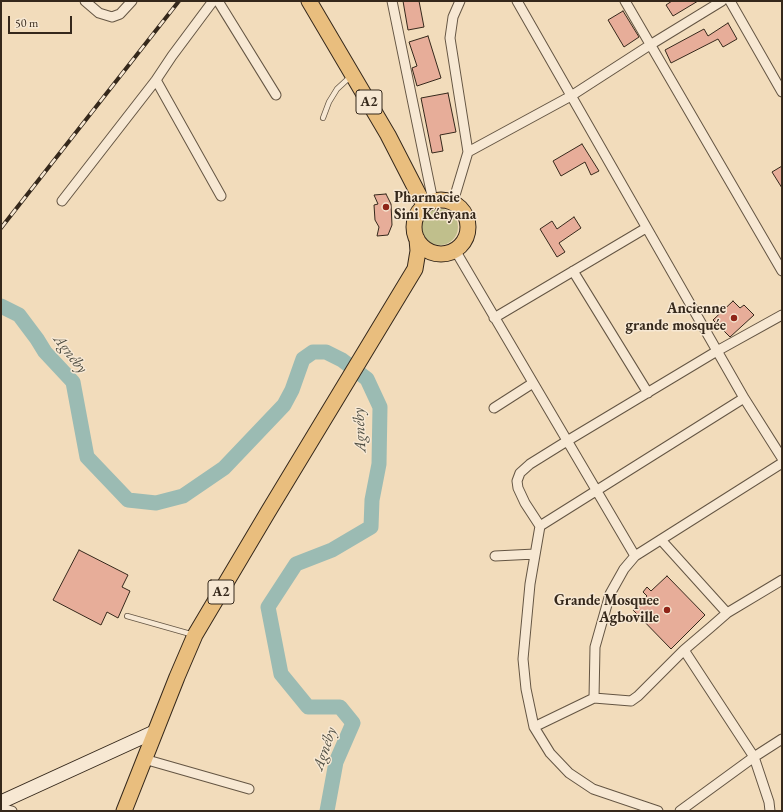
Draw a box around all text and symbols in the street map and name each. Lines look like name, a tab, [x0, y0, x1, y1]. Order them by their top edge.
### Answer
scale bar	[10, 8, 74, 34]
text: 50 m	[15, 15, 38, 31]
road number: A2	[356, 90, 382, 114]
place label: Pharmacie Sini Kényana	[394, 189, 476, 224]
marker: Pharmacie Sini Kényana	[381, 202, 391, 212]
place label: Ancienne grande mosquée	[626, 300, 726, 335]
marker: Ancienne grande mosquée	[729, 313, 739, 323]
water label: Agnéby	[49, 331, 91, 377]
water label: Agnéby	[349, 407, 371, 453]
road number: A2	[208, 580, 234, 604]
place label: Grande Mosquee Agboville	[554, 592, 659, 627]
marker: Grande Mosquee Agboville	[662, 605, 672, 615]
water label: Agnéby	[309, 725, 341, 773]

